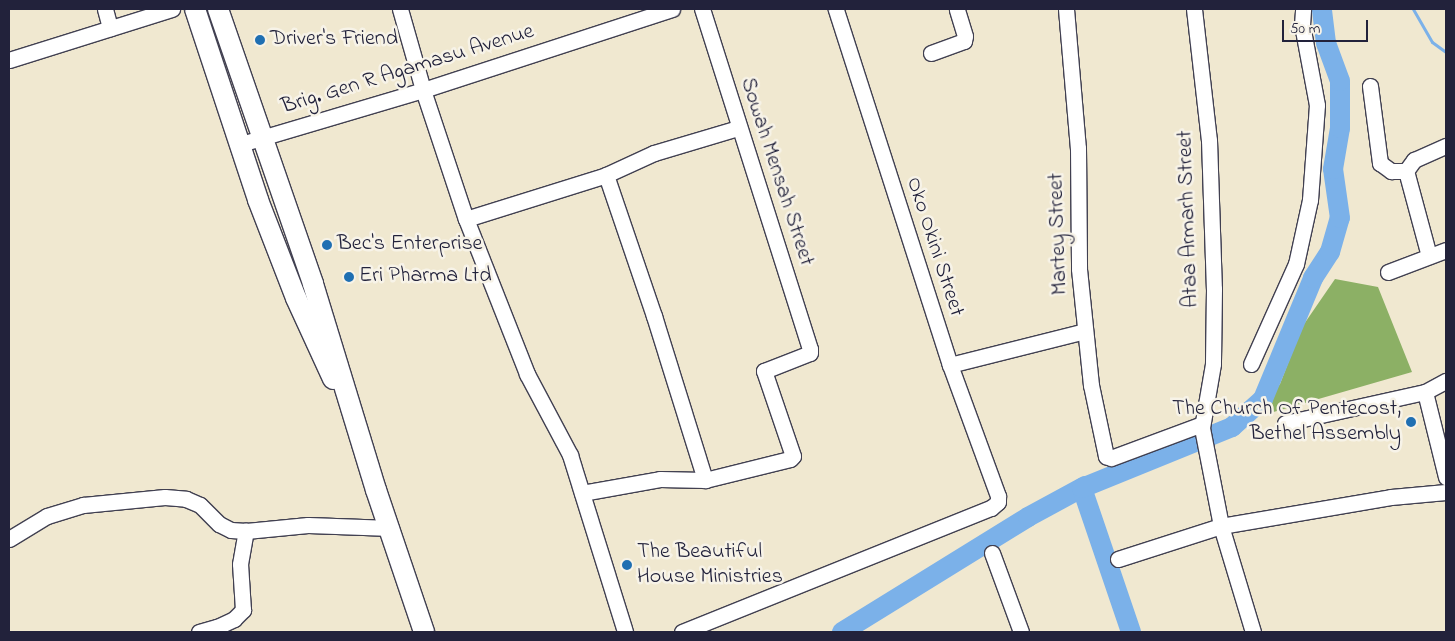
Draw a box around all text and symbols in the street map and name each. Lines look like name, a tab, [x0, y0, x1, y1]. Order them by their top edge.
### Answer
scale bar	[1285, 10, 1371, 42]
text: 50 m	[1290, 18, 1320, 40]
street label: Brig. Gen R Agamasu Avenue	[279, 19, 537, 121]
place label: Driver's Friend	[270, 27, 398, 53]
marker: Driver's Friend	[254, 34, 266, 46]
street label: Sowah Mensah Street	[733, 75, 819, 269]
street label: Ataa Armarh Street	[1173, 130, 1205, 308]
street label: Martey Street	[1044, 172, 1074, 296]
street label: Oko Okini Street	[899, 174, 969, 320]
place label: Bec's Enterprise	[337, 232, 482, 258]
marker: Bec's Enterprise	[321, 239, 333, 251]
place label: Eri Pharma Ltd	[359, 264, 492, 290]
marker: Eri Pharma Ltd	[343, 271, 355, 283]
place label: The Church Of Pentecost, Bethel Assembly	[1172, 396, 1401, 448]
marker: The Church Of Pentecost, Bethel Assembly	[1405, 416, 1417, 428]
place label: The Beautiful House Ministries	[637, 539, 783, 590]
marker: The Beautiful House Ministries	[621, 559, 633, 571]

